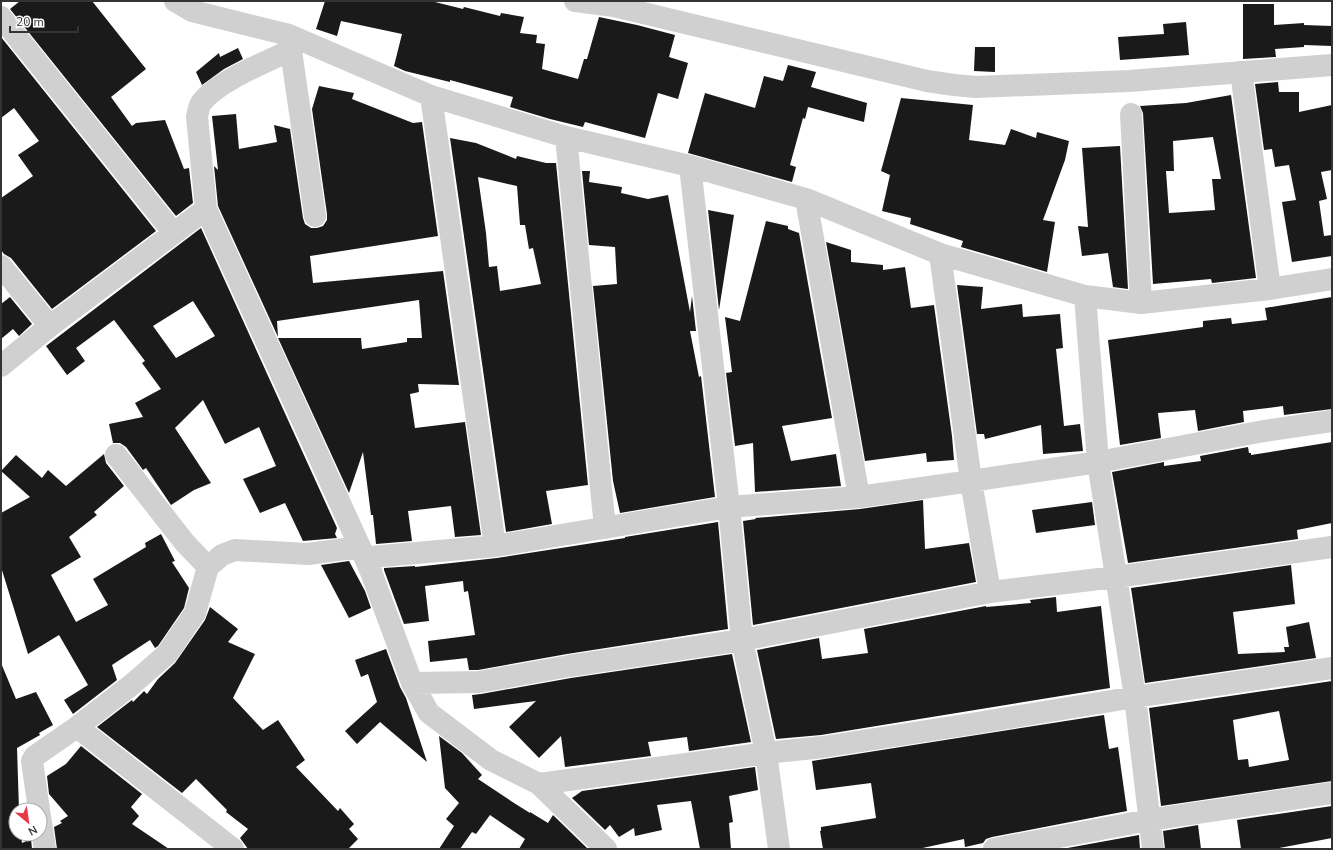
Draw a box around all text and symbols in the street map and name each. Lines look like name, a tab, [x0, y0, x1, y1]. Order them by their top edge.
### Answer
scale bar	[10, 8, 78, 34]
text: 20 m	[16, 14, 44, 30]
north arrow	[8, 802, 48, 842]
text: N	[25, 822, 40, 839]

